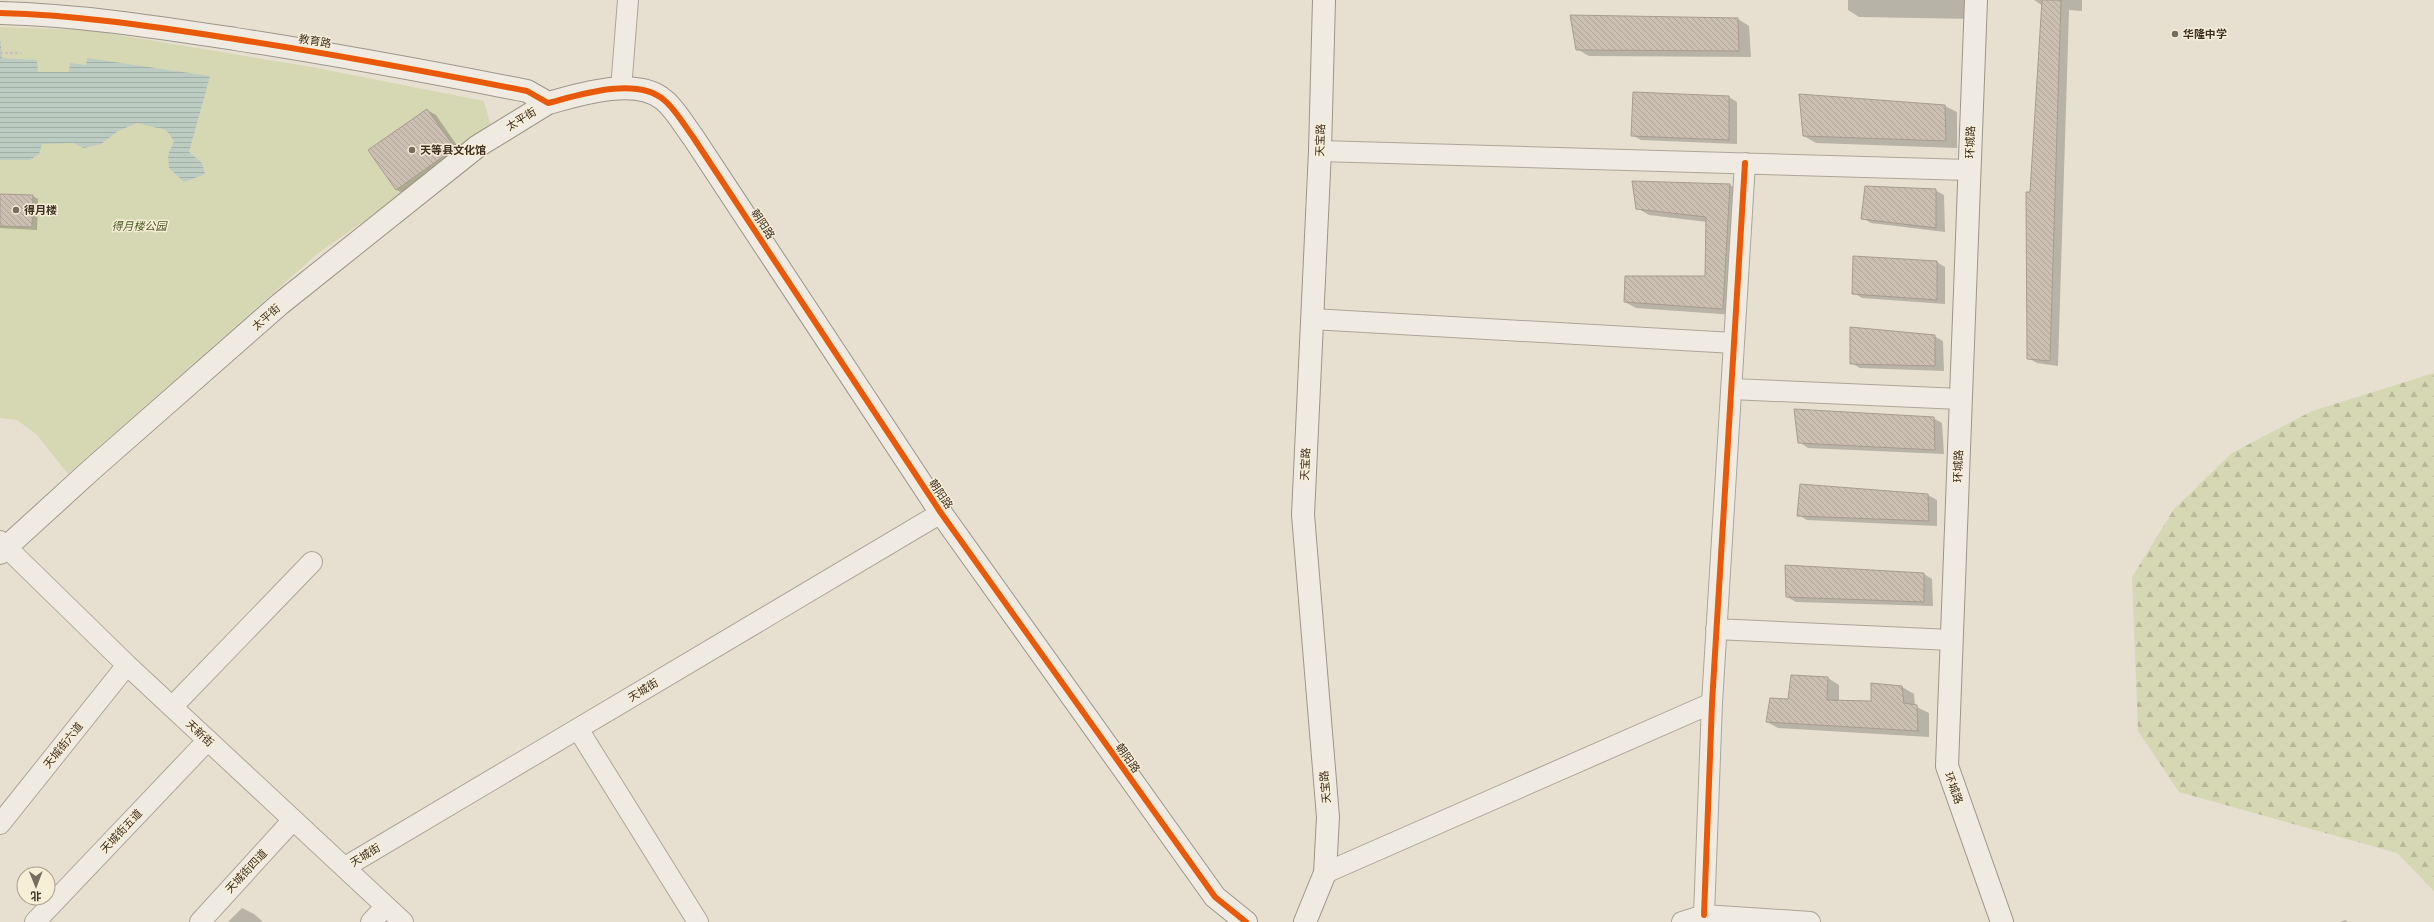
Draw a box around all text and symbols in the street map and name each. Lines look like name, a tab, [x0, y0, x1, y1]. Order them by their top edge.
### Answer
place label: 华隆中学	[2183, 25, 2227, 41]
marker: 华隆中学	[2170, 29, 2180, 39]
street label: 教育路	[298, 30, 333, 50]
street label: 太平街	[502, 103, 539, 133]
street label: 天宝路	[1310, 123, 1328, 157]
street label: 环城路	[1960, 125, 1978, 159]
place label: 天等县文化馆	[420, 141, 486, 157]
marker: 天等县文化馆	[407, 145, 417, 155]
place label: 得月楼	[24, 201, 57, 217]
marker: 得月楼	[11, 205, 21, 215]
street label: 朝阳路	[748, 205, 780, 242]
park label: 得月楼公园	[112, 217, 168, 233]
street label: 太平街	[248, 299, 283, 333]
street label: 天宝路	[1295, 447, 1313, 481]
street label: 环城路	[1948, 449, 1966, 483]
street label: 朝阳路	[926, 475, 958, 512]
street label: 天城街	[624, 674, 661, 704]
street label: 天新街	[183, 715, 218, 749]
street label: 天城街六道	[39, 718, 86, 771]
street label: 朝阳路	[1113, 739, 1145, 776]
street label: 环城路	[1942, 769, 1968, 806]
street label: 天宝路	[1315, 770, 1333, 804]
street label: 天城街五道	[96, 805, 145, 856]
street label: 天城街	[346, 839, 383, 869]
street label: 天城街四道	[221, 845, 270, 896]
north arrow	[16, 866, 56, 906]
text: 北	[31, 889, 42, 905]

